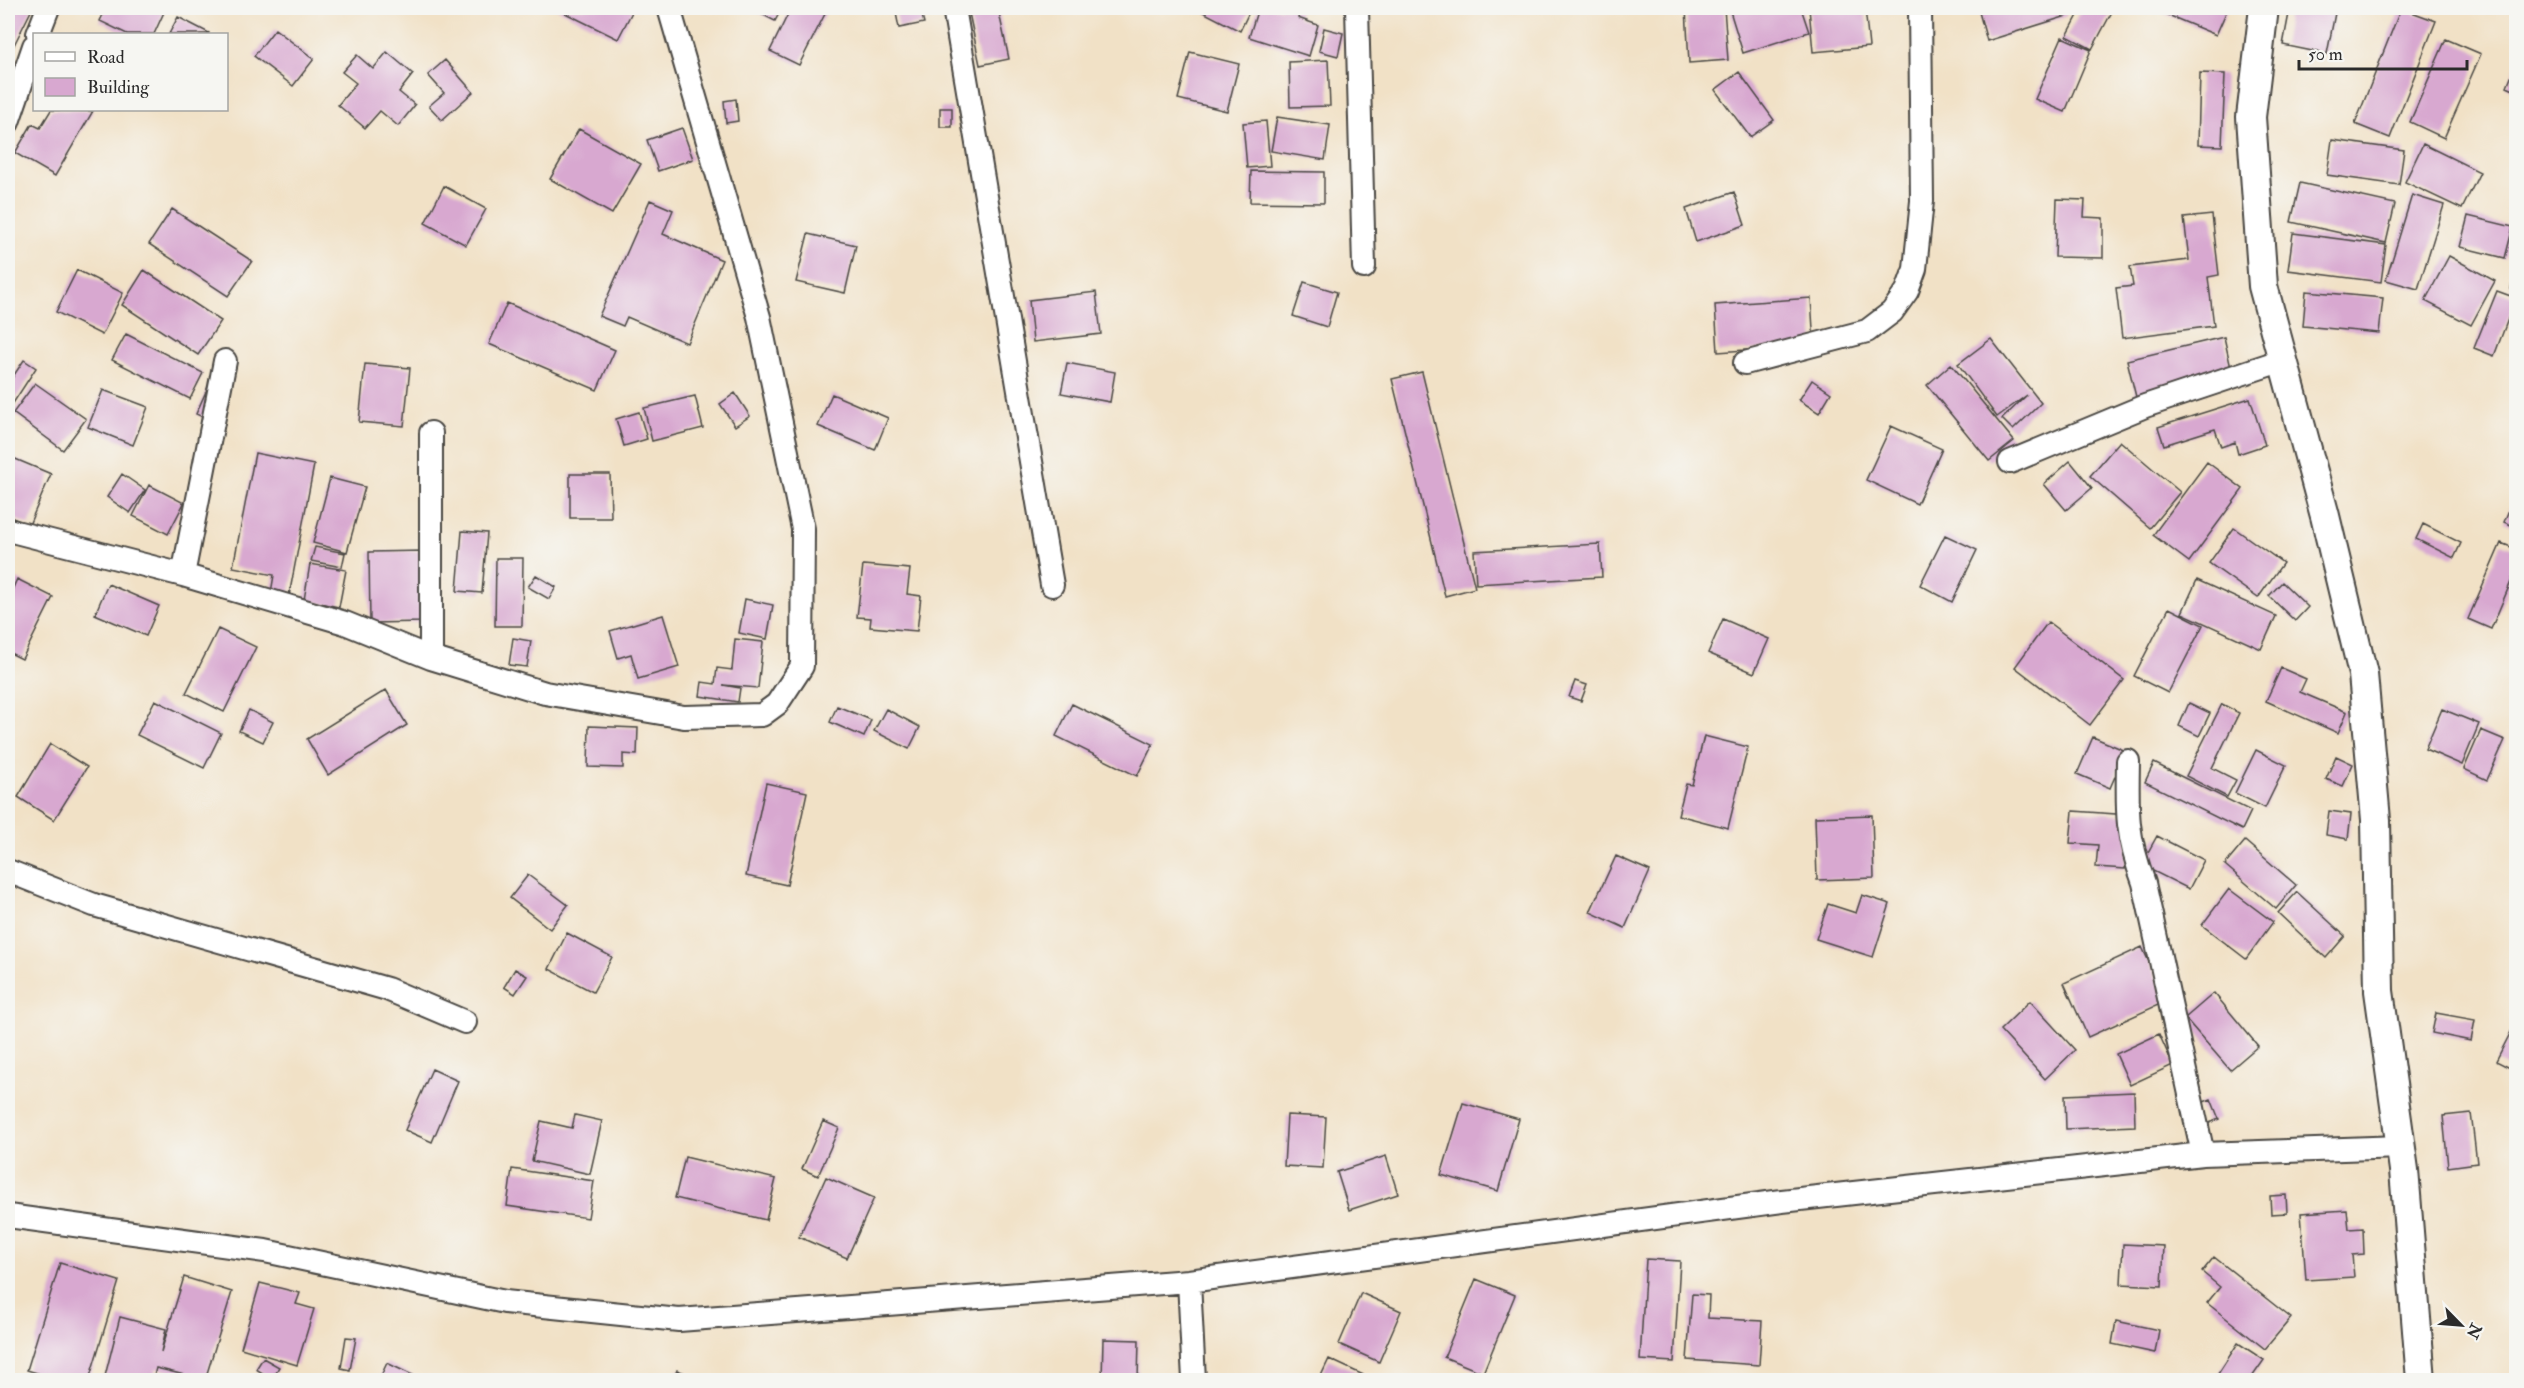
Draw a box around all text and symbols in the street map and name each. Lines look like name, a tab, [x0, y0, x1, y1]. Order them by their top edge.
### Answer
legend	[33, 33, 228, 111]
scale bar	[2299, 33, 2467, 71]
text: 50 m	[2308, 43, 2343, 66]
text: Road	[87, 46, 125, 69]
text: Building	[87, 76, 150, 99]
north arrow	[2431, 1295, 2491, 1355]
text: N	[2461, 1319, 2486, 1342]

